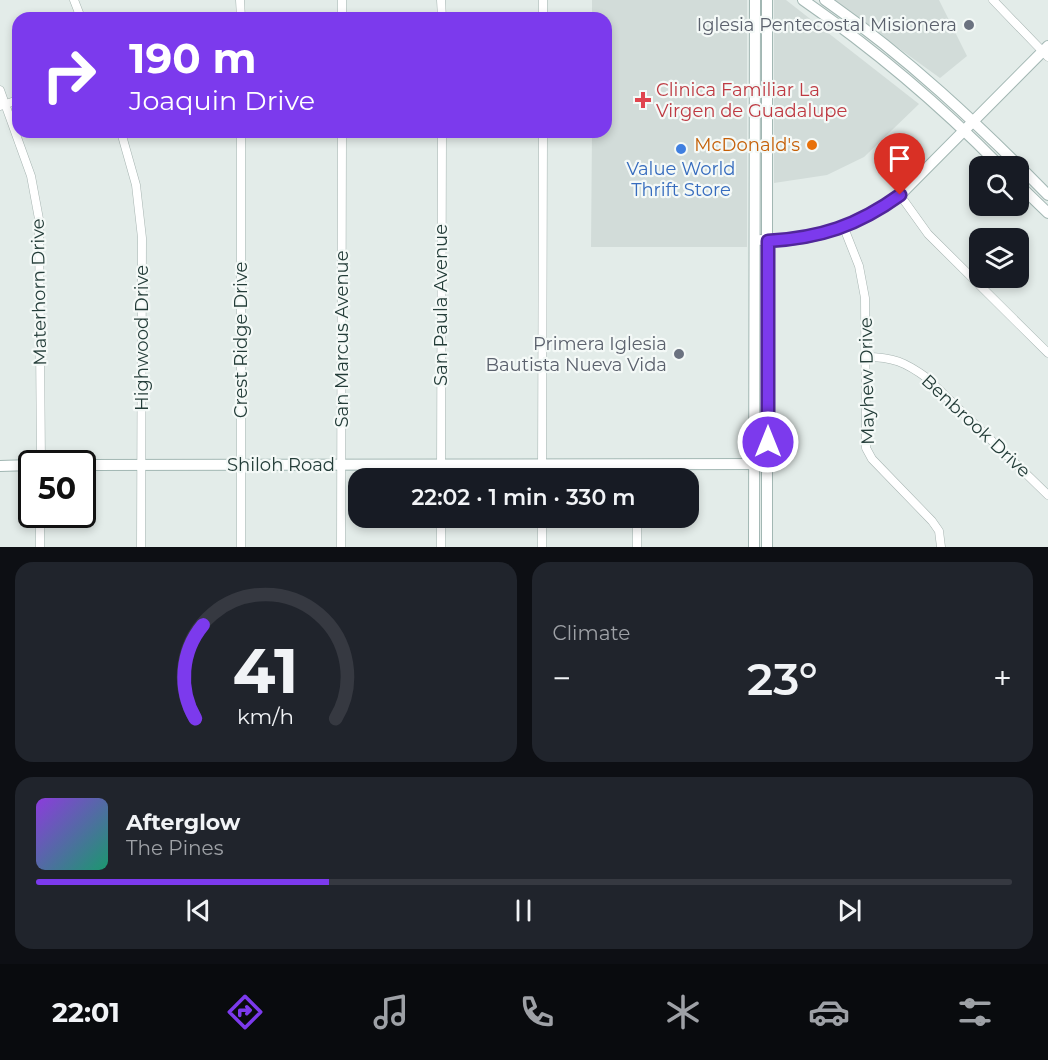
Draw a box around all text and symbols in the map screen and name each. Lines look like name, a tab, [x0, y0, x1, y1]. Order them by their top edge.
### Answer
place label: Iglesia Pentecostal Misionera	[697, 14, 957, 36]
marker: Iglesia Pentecostal Misionera	[962, 18, 976, 32]
text: 190 m	[129, 32, 257, 84]
icon: right	[30, 36, 108, 114]
place label: Clinica Familiar La Virgen de Guadalupe	[656, 79, 848, 122]
text: Joaquin Drive	[129, 84, 315, 117]
marker: Clinica Familiar La Virgen de Guadalupe	[634, 91, 652, 109]
pin	[874, 133, 925, 195]
place label: McDonald's	[694, 134, 800, 156]
marker: McDonald's	[805, 138, 819, 152]
marker: Value World Thrift Store	[674, 142, 688, 156]
icon: arrive	[883, 142, 916, 175]
map controls	[969, 156, 1029, 288]
button: search	[969, 156, 1029, 216]
place label: Value World Thrift Store	[626, 158, 736, 201]
street label: Materhorn Drive	[27, 218, 51, 366]
street label: San Paula Avenue	[430, 224, 452, 386]
button: layers	[969, 228, 1029, 288]
street label: San Marcus Avenue	[331, 250, 353, 428]
street label: Crest Ridge Drive	[230, 262, 252, 418]
street label: Highwood Drive	[131, 265, 153, 411]
street label: Mayhew Drive	[855, 317, 879, 445]
place label: Primera Iglesia Bautista Nueva Vida	[485, 333, 667, 376]
marker: Primera Iglesia Bautista Nueva Vida	[672, 347, 686, 361]
street label: Benbrook Drive	[917, 370, 1035, 482]
position arrow	[736, 410, 800, 474]
speed limit sign: 50	[18, 450, 96, 528]
street label: Shiloh Road	[227, 454, 335, 476]
text: 22:02 · 1 min · 330 m	[412, 484, 635, 511]
text: Climate	[553, 621, 630, 645]
text: 41	[233, 633, 299, 709]
text: 23°	[747, 651, 818, 706]
text: −	[553, 658, 571, 698]
text: +	[993, 658, 1012, 698]
text: km/h	[237, 703, 294, 729]
text: Afterglow	[126, 809, 240, 836]
text: The Pines	[126, 836, 223, 860]
icon: previous	[182, 894, 215, 927]
icon: pause	[507, 894, 540, 927]
icon: next	[833, 894, 866, 927]
icon: directions	[224, 991, 266, 1033]
icon: music	[370, 991, 412, 1033]
icon: phone	[516, 991, 558, 1033]
icon: climate	[662, 991, 704, 1033]
icon: car	[808, 991, 850, 1033]
icon: filters	[954, 991, 996, 1033]
text: 22:01	[52, 996, 120, 1029]

